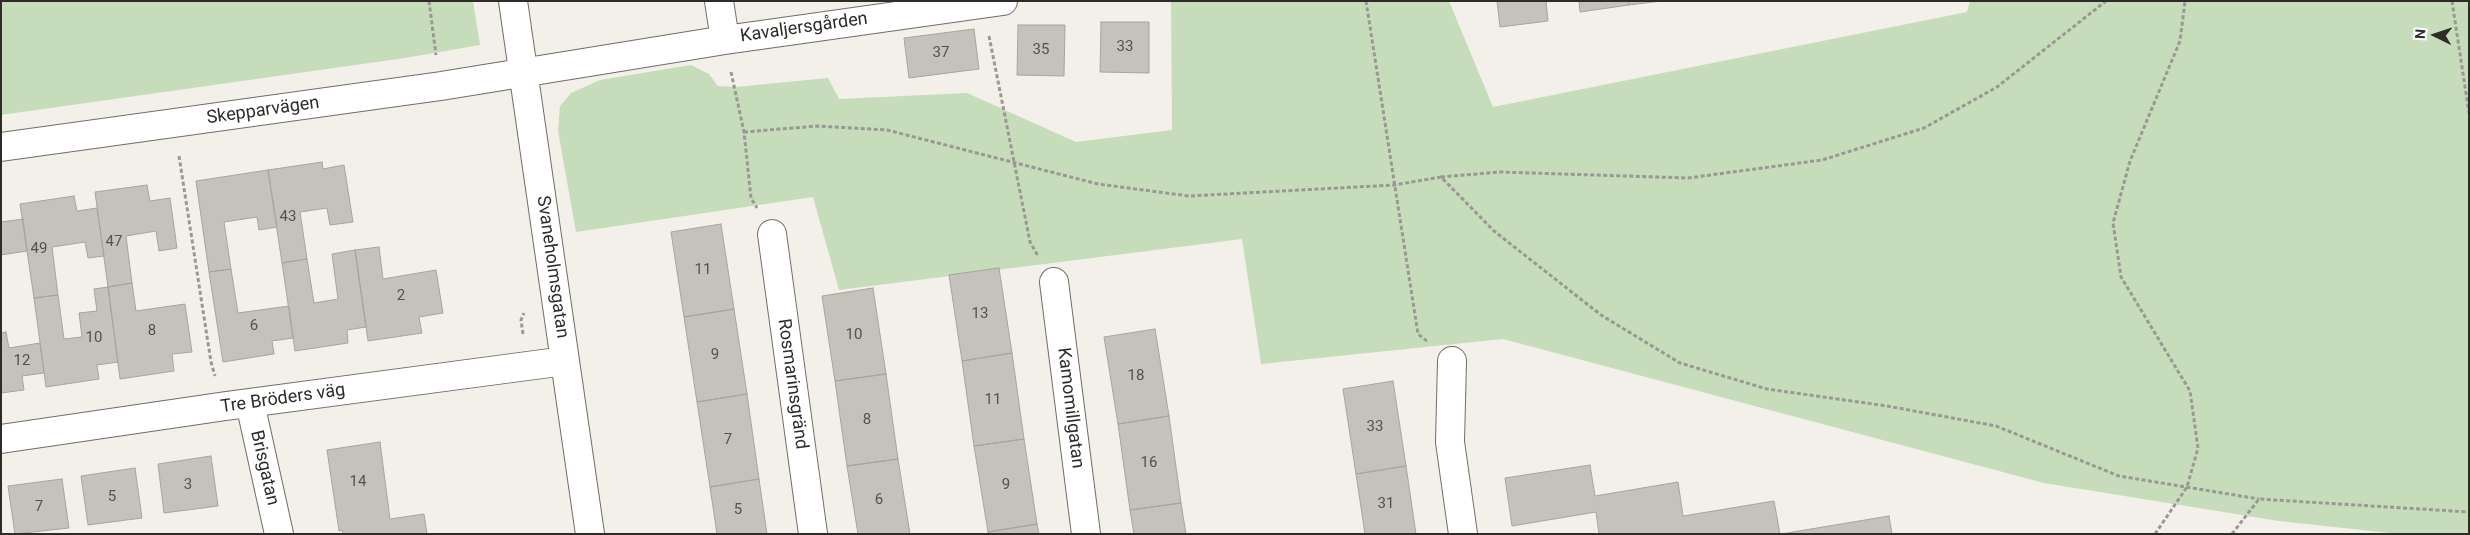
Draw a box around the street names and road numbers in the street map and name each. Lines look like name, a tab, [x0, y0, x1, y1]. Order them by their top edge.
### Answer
street label: Kavaljersgården	[739, 8, 869, 48]
street label: Skepparvägen	[205, 92, 321, 130]
street label: Svaneholmsgatan	[531, 194, 573, 340]
street label: Rosmarinsgränd	[772, 317, 812, 451]
street label: Kamomillgatan	[1052, 346, 1088, 470]
street label: Tre Bröders väg	[219, 380, 347, 418]
street label: Brisgatan	[245, 428, 283, 508]

